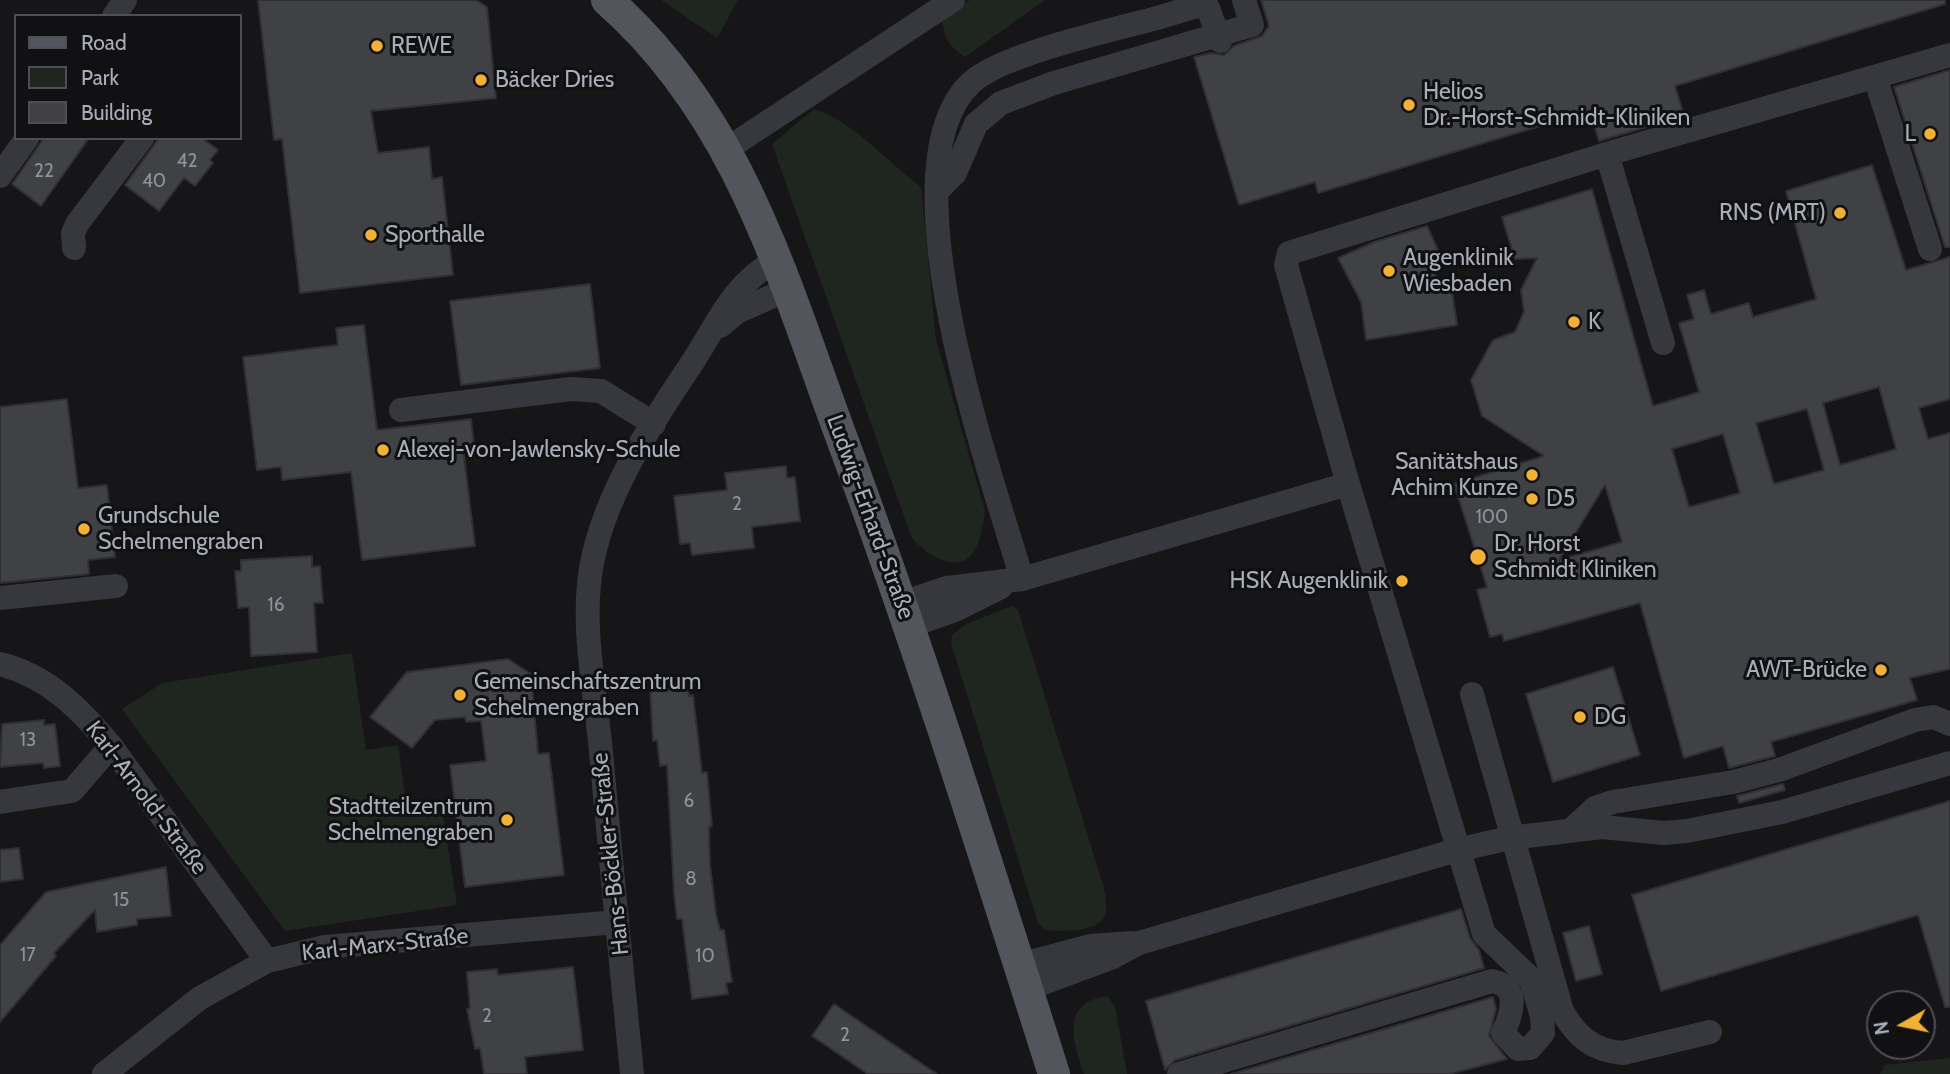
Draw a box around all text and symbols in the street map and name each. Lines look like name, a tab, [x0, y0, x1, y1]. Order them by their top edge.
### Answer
legend	[14, 14, 242, 140]
text: Road	[81, 30, 127, 55]
place label: REWE	[391, 32, 452, 60]
marker: REWE	[369, 38, 385, 54]
text: Park	[81, 65, 119, 90]
place label: Bäcker Dries	[495, 66, 614, 94]
marker: Bäcker Dries	[473, 72, 489, 88]
place label: Helios Dr.-Horst-Schmidt-Kliniken	[1423, 78, 1690, 132]
marker: Helios Dr.-Horst-Schmidt-Kliniken	[1401, 97, 1417, 113]
text: Building	[81, 100, 152, 125]
place label: L	[1904, 120, 1916, 148]
marker: L	[1922, 126, 1938, 142]
house number: 42	[177, 150, 197, 172]
house number: 22	[34, 160, 54, 182]
house number: 40	[142, 170, 166, 192]
place label: RNS (MRT)	[1719, 199, 1826, 227]
marker: RNS (MRT)	[1832, 205, 1848, 221]
place label: Sporthalle	[385, 221, 485, 249]
marker: Sporthalle	[363, 227, 379, 243]
place label: Augenklinik Wiesbaden	[1403, 244, 1514, 298]
marker: Augenklinik Wiesbaden	[1381, 263, 1397, 279]
place label: K	[1588, 308, 1601, 336]
marker: K	[1566, 314, 1582, 330]
street label: Ludwig-Erhard-Straße	[820, 411, 920, 623]
place label: Alexej-von-Jawlensky-Schule	[397, 436, 681, 464]
marker: Alexej-von-Jawlensky-Schule	[375, 442, 391, 458]
place label: Sanitätshaus Achim Kunze	[1391, 448, 1518, 502]
marker: Sanitätshaus Achim Kunze	[1524, 467, 1540, 483]
place label: D5	[1546, 485, 1575, 513]
marker: D5	[1524, 491, 1540, 507]
house number: 2	[732, 493, 742, 515]
place label: Grundschule Schelmengraben	[98, 502, 263, 556]
house number: 100	[1476, 506, 1508, 528]
marker: Grundschule Schelmengraben	[76, 521, 92, 537]
place label: Dr. Horst Schmidt Kliniken	[1494, 530, 1657, 584]
marker: Dr. Horst Schmidt Kliniken	[1468, 547, 1488, 567]
place label: HSK Augenklinik	[1229, 567, 1388, 595]
marker: HSK Augenklinik	[1394, 573, 1410, 589]
house number: 16	[268, 594, 284, 616]
place label: AWT-Brücke	[1746, 656, 1867, 684]
marker: AWT-Brücke	[1873, 662, 1889, 678]
place label: Gemeinschaftszentrum Schelmengraben	[474, 668, 701, 722]
marker: Gemeinschaftszentrum Schelmengraben	[452, 687, 468, 703]
place label: DG	[1594, 703, 1626, 731]
marker: DG	[1572, 709, 1588, 725]
street label: Karl-Arnold-Straße	[79, 716, 213, 880]
house number: 13	[20, 729, 36, 751]
street label: Hans-Böckler-Straße	[587, 751, 635, 957]
house number: 6	[684, 790, 694, 812]
place label: Stadtteilzentrum Schelmengraben	[328, 793, 493, 847]
marker: Stadtteilzentrum Schelmengraben	[499, 812, 515, 828]
house number: 8	[685, 868, 697, 890]
house number: 15	[113, 889, 129, 911]
street label: Karl-Marx-Straße	[300, 923, 470, 967]
house number: 17	[20, 944, 36, 966]
house number: 10	[695, 945, 715, 967]
north arrow	[1866, 990, 1936, 1060]
house number: 2	[482, 1005, 492, 1027]
text: N	[1869, 1020, 1894, 1036]
house number: 2	[840, 1024, 850, 1046]

